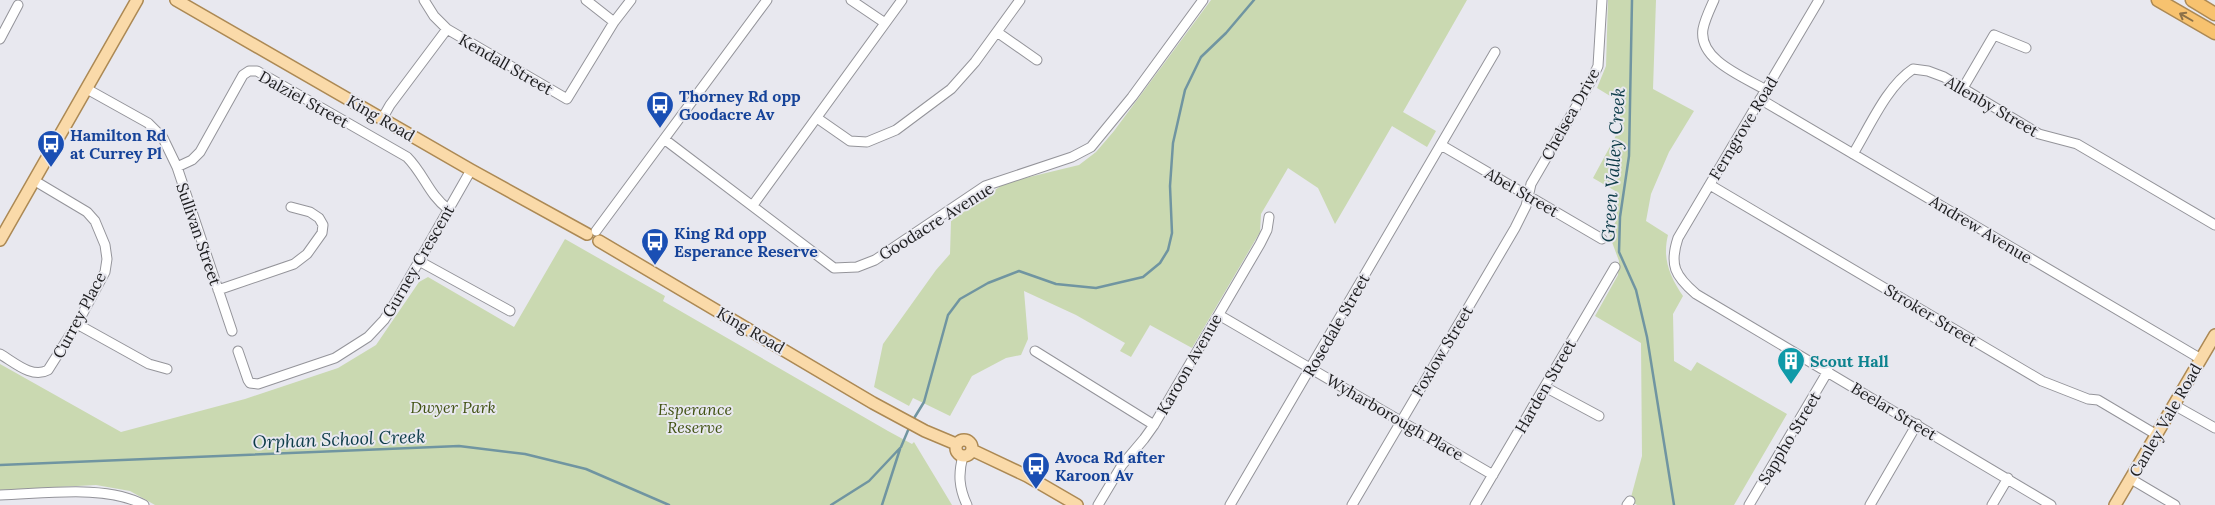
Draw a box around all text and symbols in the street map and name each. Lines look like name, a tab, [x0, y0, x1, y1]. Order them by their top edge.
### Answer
one-way arrow	[2180, 11, 2194, 21]
street label: Kendall Street	[455, 29, 557, 99]
street label: Chelsea Drive	[1536, 64, 1604, 164]
street label: Dalziel Street	[256, 66, 353, 132]
street label: Allenby Street	[1941, 71, 2043, 141]
street label: Ferngrove Road	[1704, 72, 1782, 183]
place label: Thorney Rd opp Goodacre Av	[679, 86, 801, 124]
water label: Green Valley Creek	[1596, 87, 1630, 243]
bus stop icon: Thorney Rd opp Goodacre Av	[645, 90, 675, 129]
street label: King Road	[343, 91, 419, 146]
place label: Hamilton Rd at Currey Pl	[70, 125, 167, 163]
bus stop icon: Hamilton Rd at Currey Pl	[36, 129, 66, 168]
street label: Abel Street	[1481, 162, 1563, 222]
street label: Goodacre Avenue	[875, 178, 997, 264]
street label: Sullivan Street	[172, 180, 226, 289]
street label: Andrew Avenue	[1925, 190, 2036, 268]
street label: Gurney Crescent	[378, 200, 459, 321]
place label: King Rd opp Esperance Reserve	[674, 223, 818, 261]
bus stop icon: King Rd opp Esperance Reserve	[640, 227, 670, 266]
street label: Currey Place	[48, 268, 110, 362]
street label: Rosedale Street	[1298, 269, 1374, 380]
street label: Stroker Street	[1881, 279, 1982, 351]
street label: Foxlow Street	[1407, 301, 1477, 400]
street label: King Road	[713, 303, 789, 358]
street label: Karoon Avenue	[1152, 310, 1226, 418]
street label: Harden Street	[1510, 335, 1580, 436]
building icon: Scout Hall	[1776, 346, 1806, 385]
place label: Scout Hall	[1810, 351, 1889, 371]
street label: Canley Vale Road	[2124, 359, 2206, 480]
street label: Wyharborough Place	[1323, 369, 1468, 465]
street label: Beelar Street	[1848, 378, 1941, 445]
street label: Sappho Street	[1753, 387, 1825, 488]
park label: Dwyer Park	[410, 397, 496, 417]
park label: Esperance Reserve	[658, 399, 733, 437]
water label: Orphan School Creek	[252, 424, 426, 454]
place label: Avoca Rd after Karoon Av	[1055, 447, 1165, 485]
bus stop icon: Avoca Rd after Karoon Av	[1021, 451, 1051, 490]

